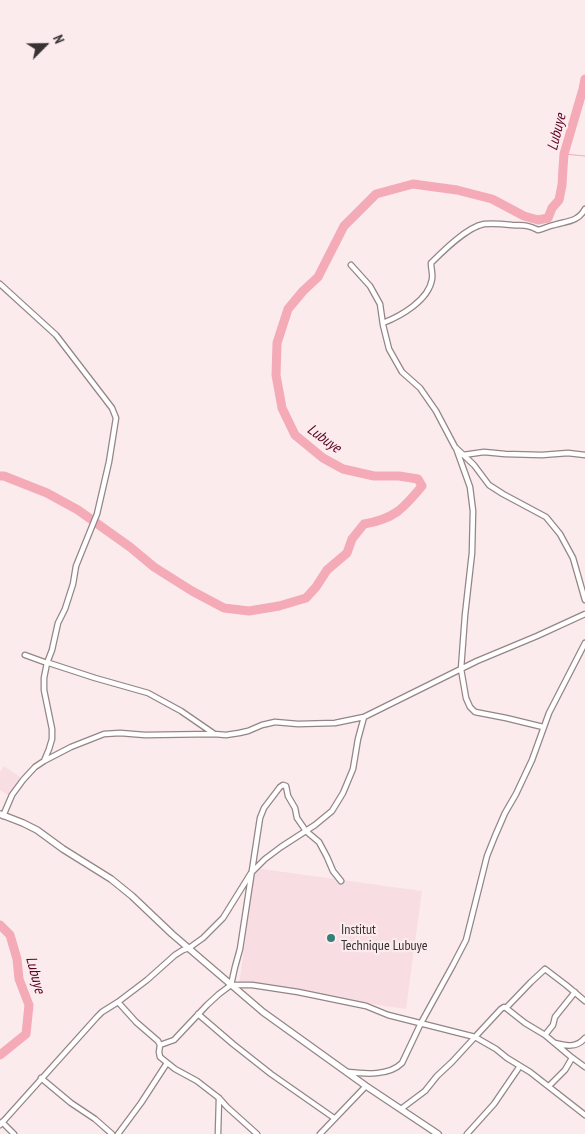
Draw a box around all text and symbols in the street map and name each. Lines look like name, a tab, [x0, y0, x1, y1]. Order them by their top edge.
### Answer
north arrow	[20, 20, 70, 70]
text: N	[49, 32, 69, 46]
water label: Lubuye	[544, 112, 570, 152]
water label: Lubuye	[304, 421, 344, 457]
place label: Institut Technique Lubuye	[341, 922, 428, 954]
marker: Institut Technique Lubuye	[325, 932, 337, 944]
water label: Lubuye	[21, 955, 49, 995]

